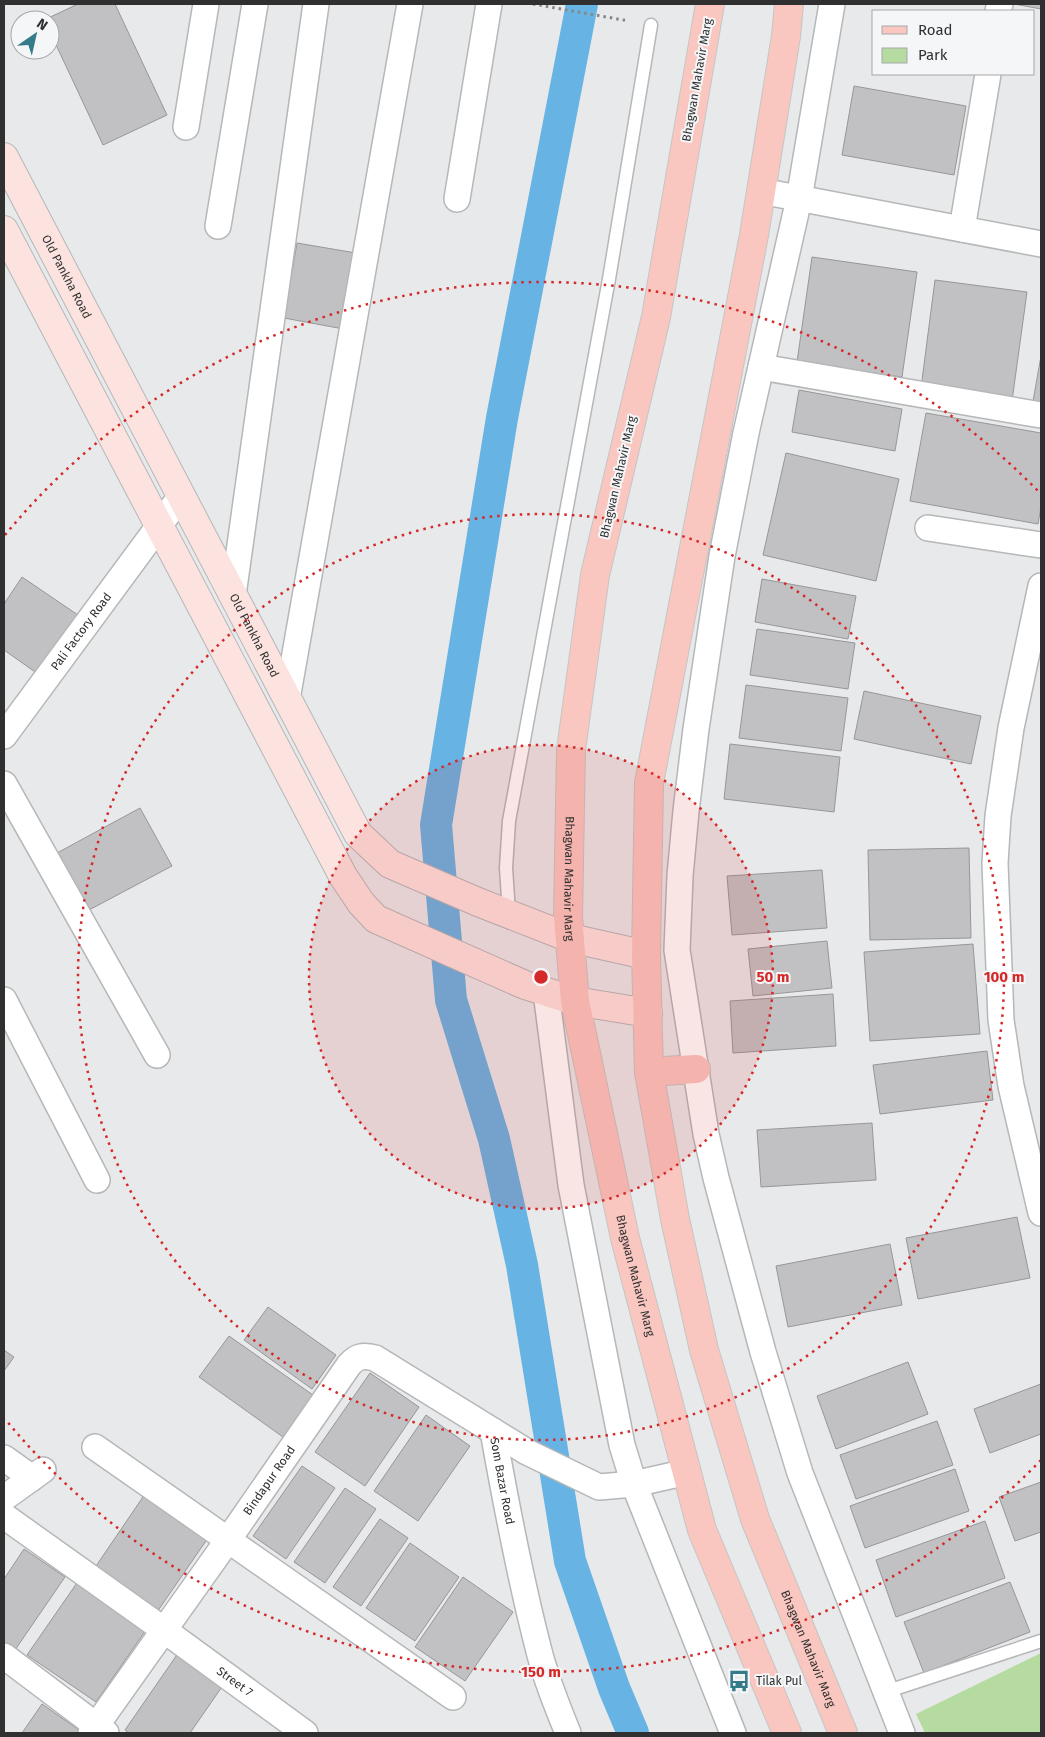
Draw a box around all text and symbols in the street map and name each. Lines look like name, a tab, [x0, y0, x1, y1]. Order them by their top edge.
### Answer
north arrow	[10, 10, 60, 60]
legend	[872, 10, 1035, 75]
text: N	[33, 15, 51, 34]
street label: Bhagwan Mahavir Marg	[679, 16, 715, 143]
text: Road	[918, 21, 953, 39]
text: Park	[918, 46, 948, 64]
street label: Old Pankha Road	[39, 232, 94, 321]
street label: Bhagwan Mahavir Marg	[597, 414, 639, 540]
street label: Pali Factory Road	[48, 590, 114, 673]
street label: Old Pankha Road	[227, 591, 282, 680]
street label: Bhagwan Mahavir Marg	[561, 816, 577, 942]
centre of rings	[532, 968, 550, 986]
text: 50 m	[756, 968, 790, 986]
text: 100 m	[984, 968, 1024, 986]
street label: Bhagwan Mahavir Marg	[613, 1214, 658, 1339]
street label: Som Bazar Road	[487, 1437, 517, 1526]
street label: Bindapur Road	[240, 1443, 298, 1518]
street label: Bhagwan Mahavir Marg	[778, 1588, 839, 1710]
text: 150 m	[521, 1663, 561, 1681]
street label: Street 7	[214, 1664, 255, 1699]
bus stop icon: Tilak Pul	[726, 1668, 752, 1694]
place label: Tilak Pul	[756, 1674, 803, 1688]

